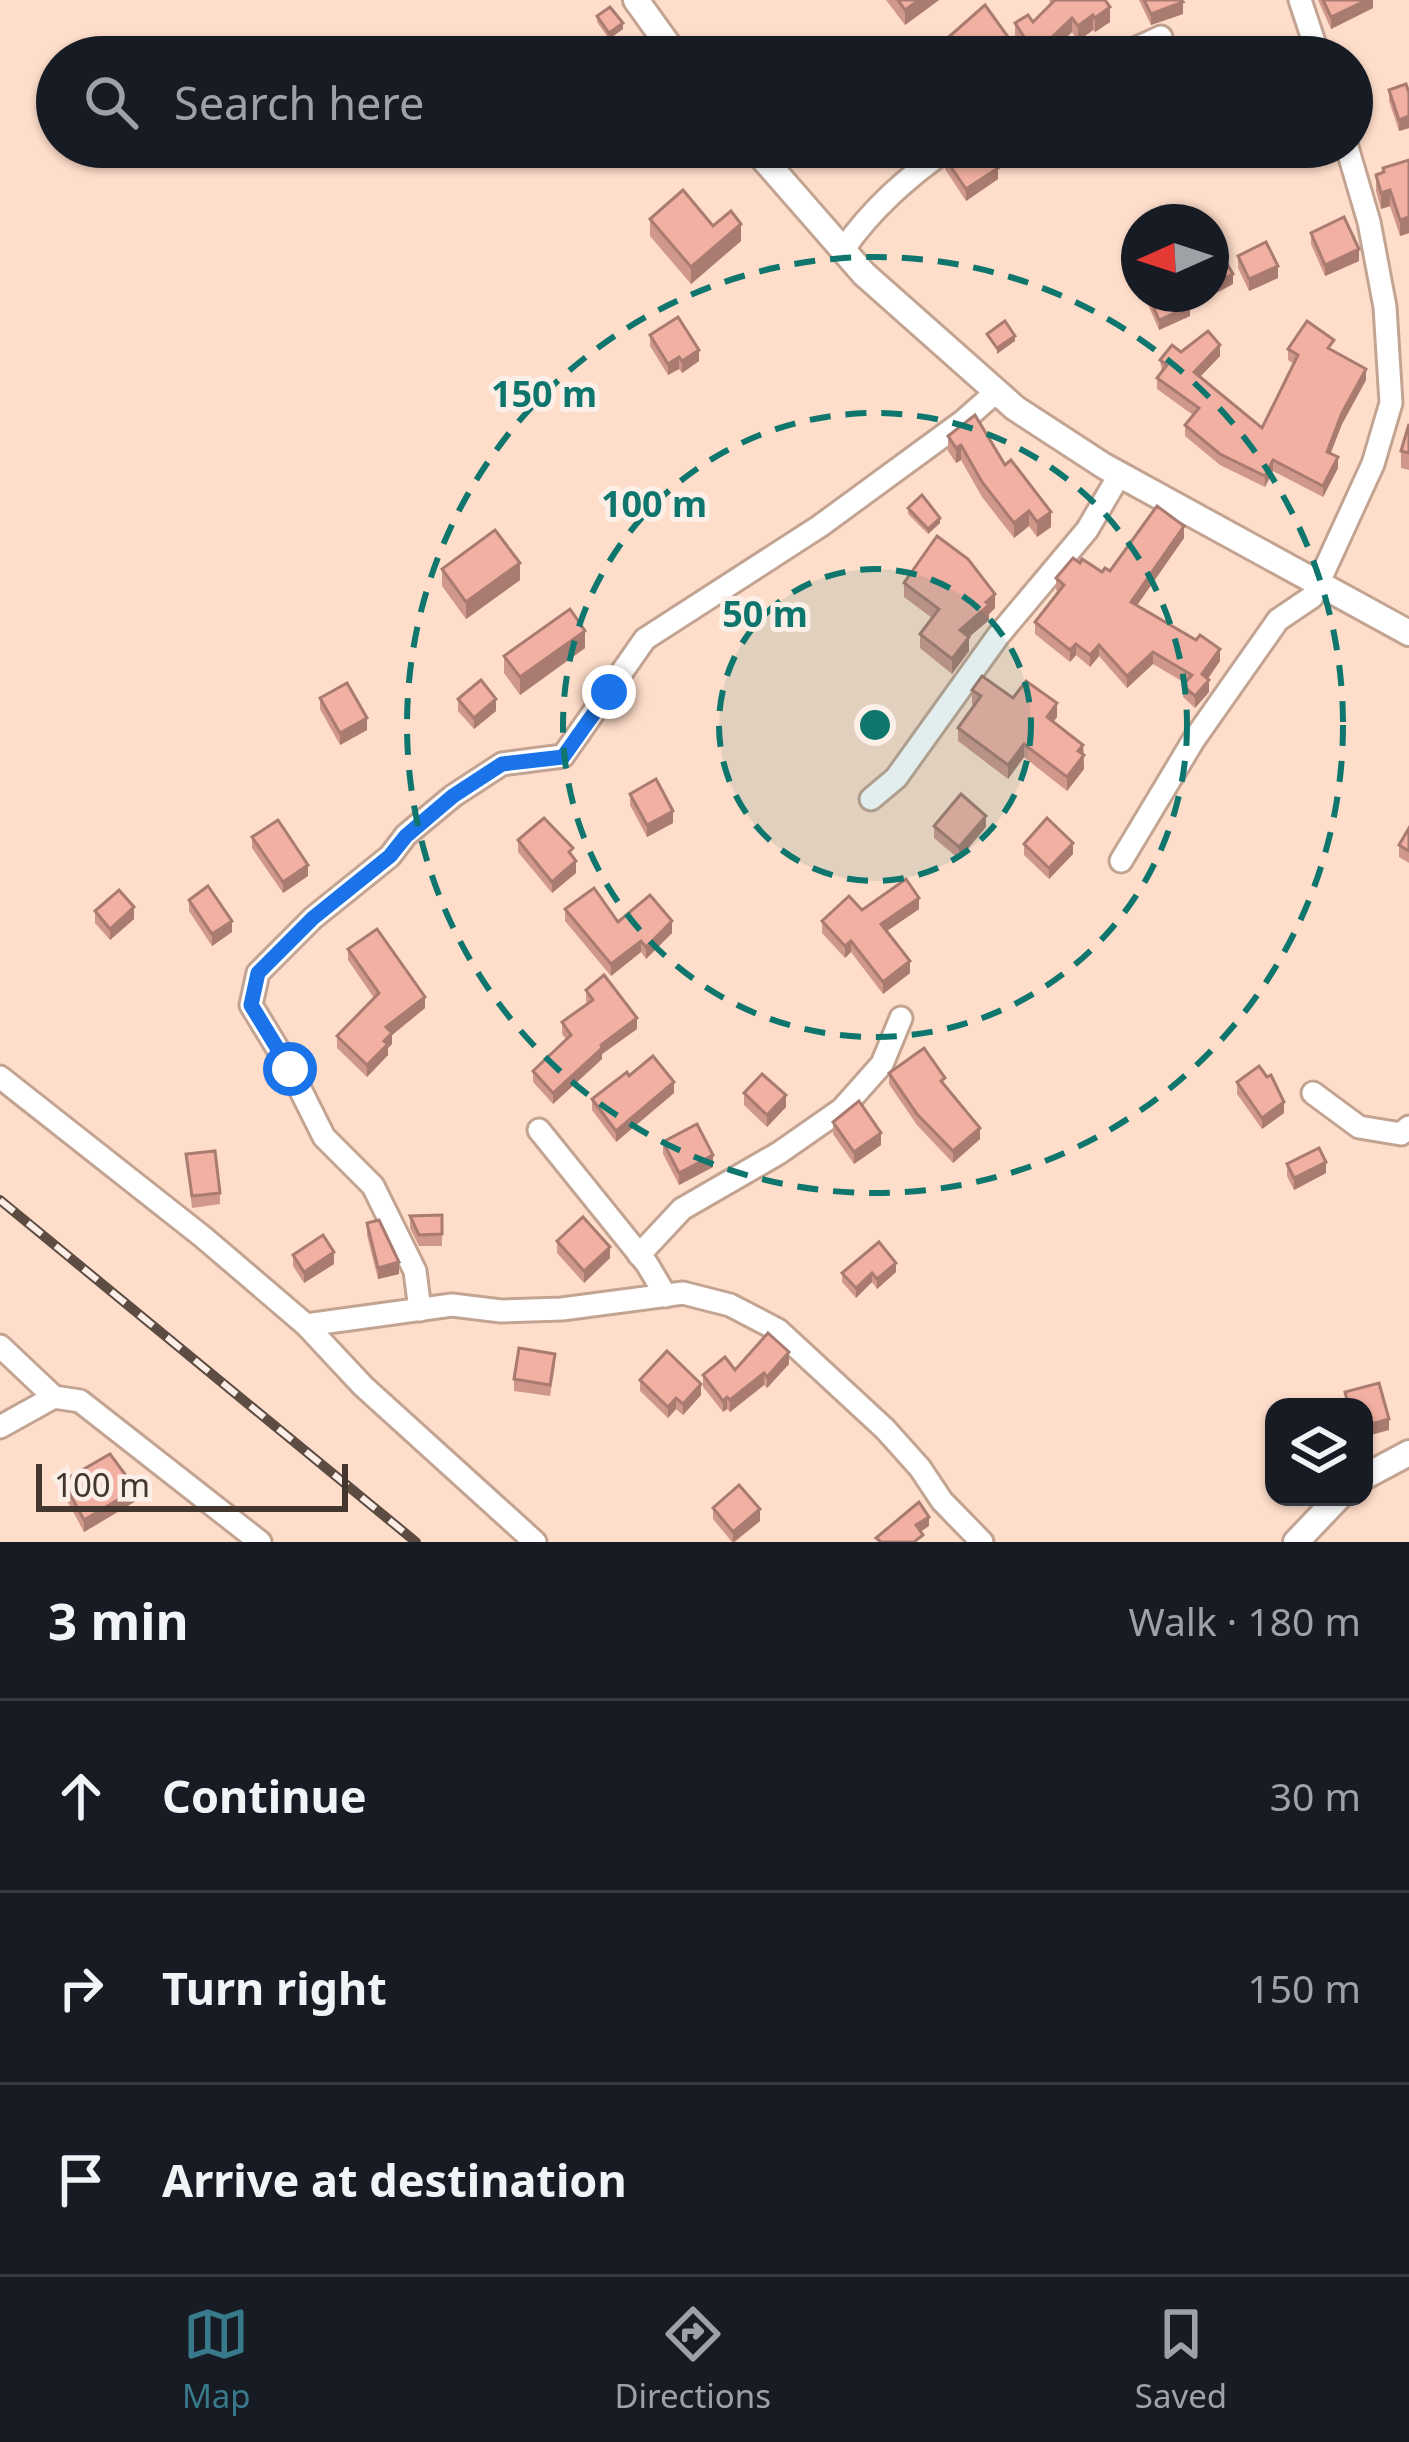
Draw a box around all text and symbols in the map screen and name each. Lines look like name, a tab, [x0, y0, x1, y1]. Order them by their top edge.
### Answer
search box	[36, 36, 1373, 168]
icon: search	[78, 69, 144, 135]
text: Search here	[174, 72, 424, 133]
north arrow	[1121, 204, 1229, 312]
text: 150 m	[491, 369, 597, 418]
text: 100 m	[601, 479, 707, 528]
text: 50 m	[722, 589, 808, 638]
route end	[582, 665, 636, 719]
centre of rings	[854, 704, 896, 746]
route start	[263, 1042, 317, 1096]
map controls	[1265, 1398, 1373, 1506]
button: layers	[1265, 1398, 1373, 1506]
scale bar	[36, 1458, 348, 1511]
text: 100 m	[54, 1462, 150, 1507]
text: 3 min	[48, 1585, 189, 1655]
text: Walk · 180 m	[1128, 1594, 1361, 1647]
icon: ahead	[48, 1763, 114, 1829]
text: Continue	[162, 1765, 367, 1826]
text: 30 m	[1270, 1769, 1361, 1822]
icon: right	[48, 1955, 114, 2021]
text: Turn right	[162, 1957, 387, 2018]
text: 150 m	[1247, 1961, 1361, 2014]
icon: arrive	[48, 2147, 114, 2213]
text: Arrive at destination	[162, 2149, 627, 2210]
tab: Map	[182, 2301, 251, 2418]
tab: Directions	[614, 2301, 771, 2418]
tab: Saved	[1135, 2301, 1227, 2418]

